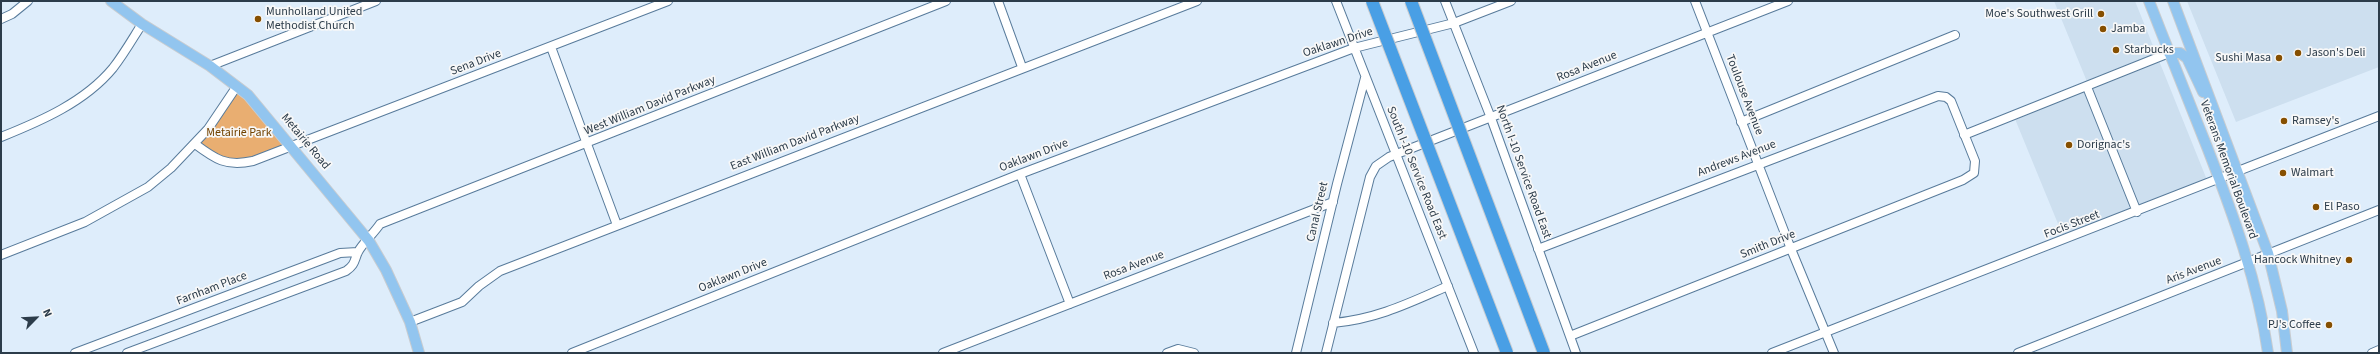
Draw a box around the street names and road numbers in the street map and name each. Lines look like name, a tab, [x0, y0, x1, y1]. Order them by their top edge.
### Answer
street label: Oaklawn Drive	[1301, 25, 1375, 61]
street label: Sena Drive	[449, 47, 503, 79]
street label: Rosa Avenue	[1555, 48, 1619, 86]
street label: Toulouse Avenue	[1722, 53, 1766, 137]
street label: West William David Parkway	[582, 73, 718, 139]
street label: Veterans Memorial Boulevard	[2196, 99, 2260, 241]
street label: North I-10 Service Road East	[1492, 103, 1554, 241]
street label: South I-10 Service Road East	[1383, 104, 1449, 242]
street label: Metairie Road	[277, 111, 333, 173]
street label: East William David Parkway	[728, 112, 862, 174]
street label: Oaklawn Drive	[998, 136, 1070, 176]
street label: Andrews Avenue	[1696, 137, 1778, 181]
street label: Canal Street	[1304, 181, 1332, 243]
street label: Focis Street	[2042, 208, 2102, 242]
street label: Smith Drive	[1738, 227, 1798, 263]
street label: Rosa Avenue	[1102, 248, 1166, 284]
street label: Aris Avenue	[2164, 254, 2224, 288]
street label: Oaklawn Drive	[697, 256, 769, 296]
street label: Farnham Place	[175, 269, 249, 309]

